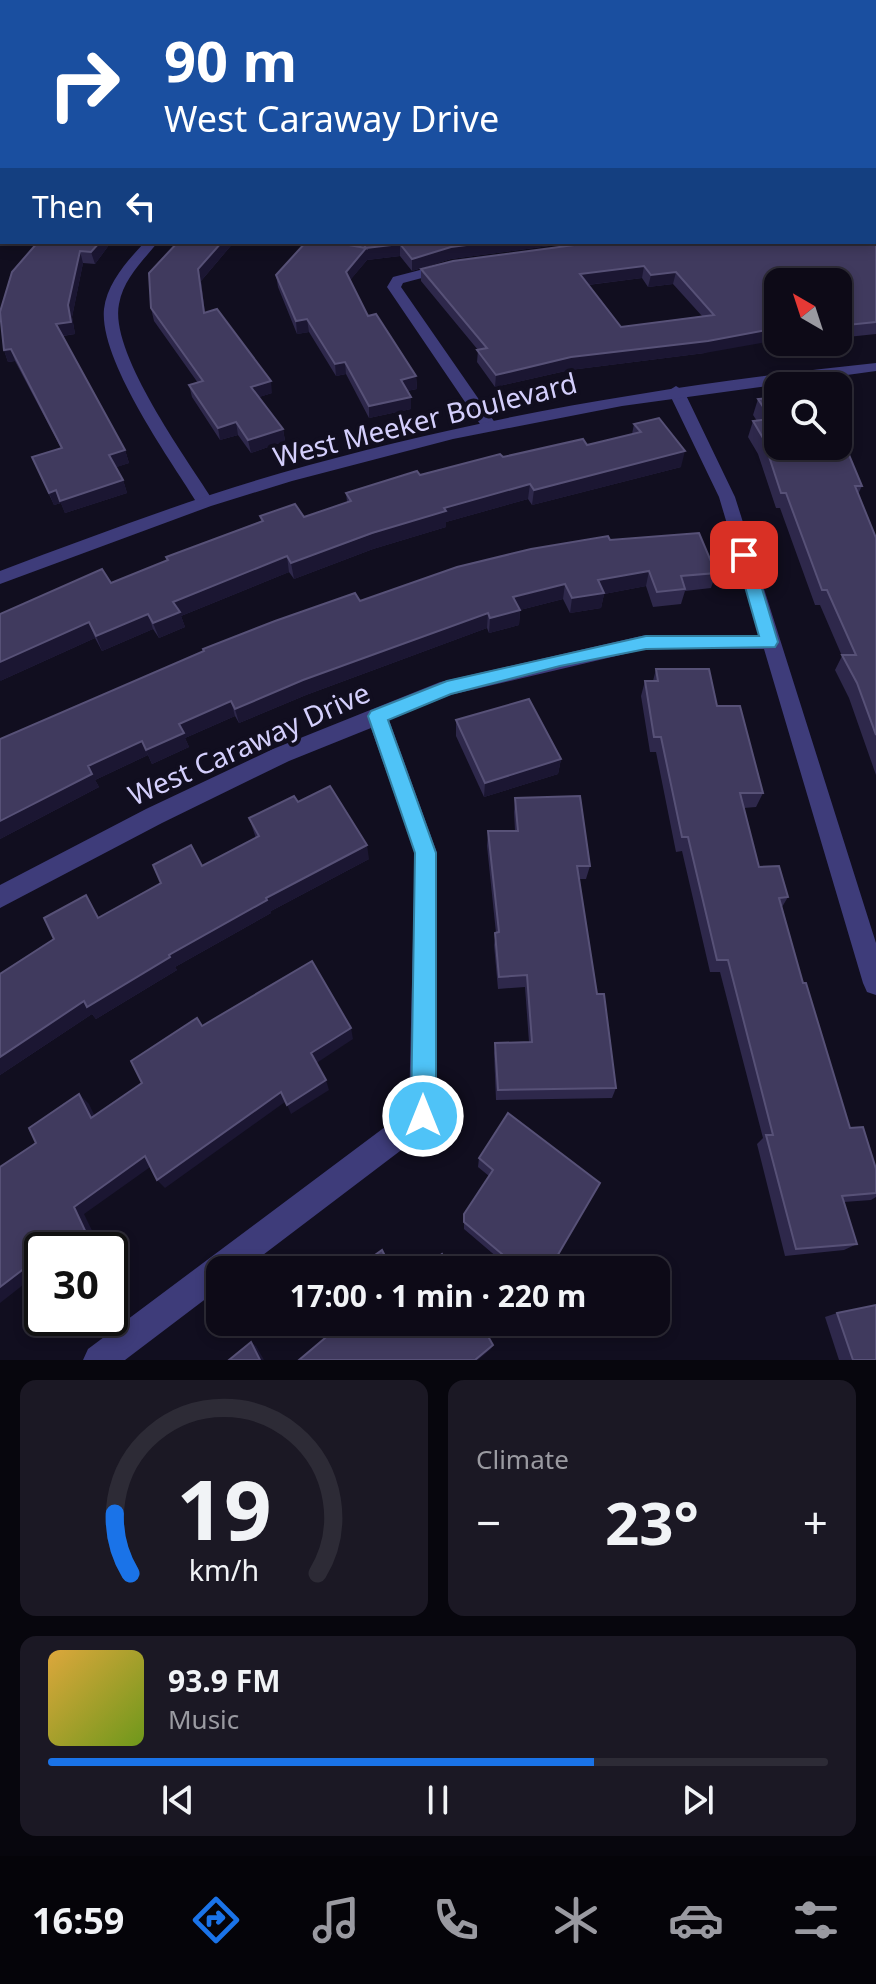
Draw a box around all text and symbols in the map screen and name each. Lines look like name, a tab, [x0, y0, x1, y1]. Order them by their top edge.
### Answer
text: 90 m	[164, 22, 297, 98]
icon: right	[32, 32, 136, 136]
text: West Caraway Drive	[164, 94, 499, 143]
icon: left	[119, 184, 163, 228]
text: Then	[32, 186, 103, 227]
north arrow	[764, 268, 852, 356]
map controls	[764, 268, 852, 460]
street label: West Meeker Boulevard	[269, 363, 581, 475]
button: search	[764, 372, 852, 460]
pin	[710, 521, 778, 589]
icon: arrive	[722, 533, 766, 577]
street label: West Caraway Drive	[122, 673, 375, 813]
position arrow	[381, 1074, 465, 1158]
speed limit sign: 30	[24, 1232, 128, 1336]
text: 17:00 · 1 min · 220 m	[290, 1275, 586, 1316]
text: Climate	[476, 1441, 569, 1477]
text: 19	[176, 1451, 272, 1564]
text: 23°	[605, 1481, 699, 1563]
text: −	[476, 1492, 501, 1552]
text: +	[803, 1492, 828, 1552]
text: km/h	[189, 1550, 259, 1589]
text: 93.9 FM	[168, 1660, 280, 1701]
text: Music	[168, 1701, 239, 1737]
icon: previous	[156, 1778, 200, 1822]
icon: pause	[416, 1778, 460, 1822]
icon: next	[676, 1778, 720, 1822]
icon: directions	[188, 1892, 244, 1948]
icon: music	[308, 1892, 364, 1948]
icon: phone	[428, 1892, 484, 1948]
icon: climate	[548, 1892, 604, 1948]
icon: car	[668, 1892, 724, 1948]
icon: filters	[788, 1892, 844, 1948]
text: 16:59	[32, 1896, 124, 1945]

